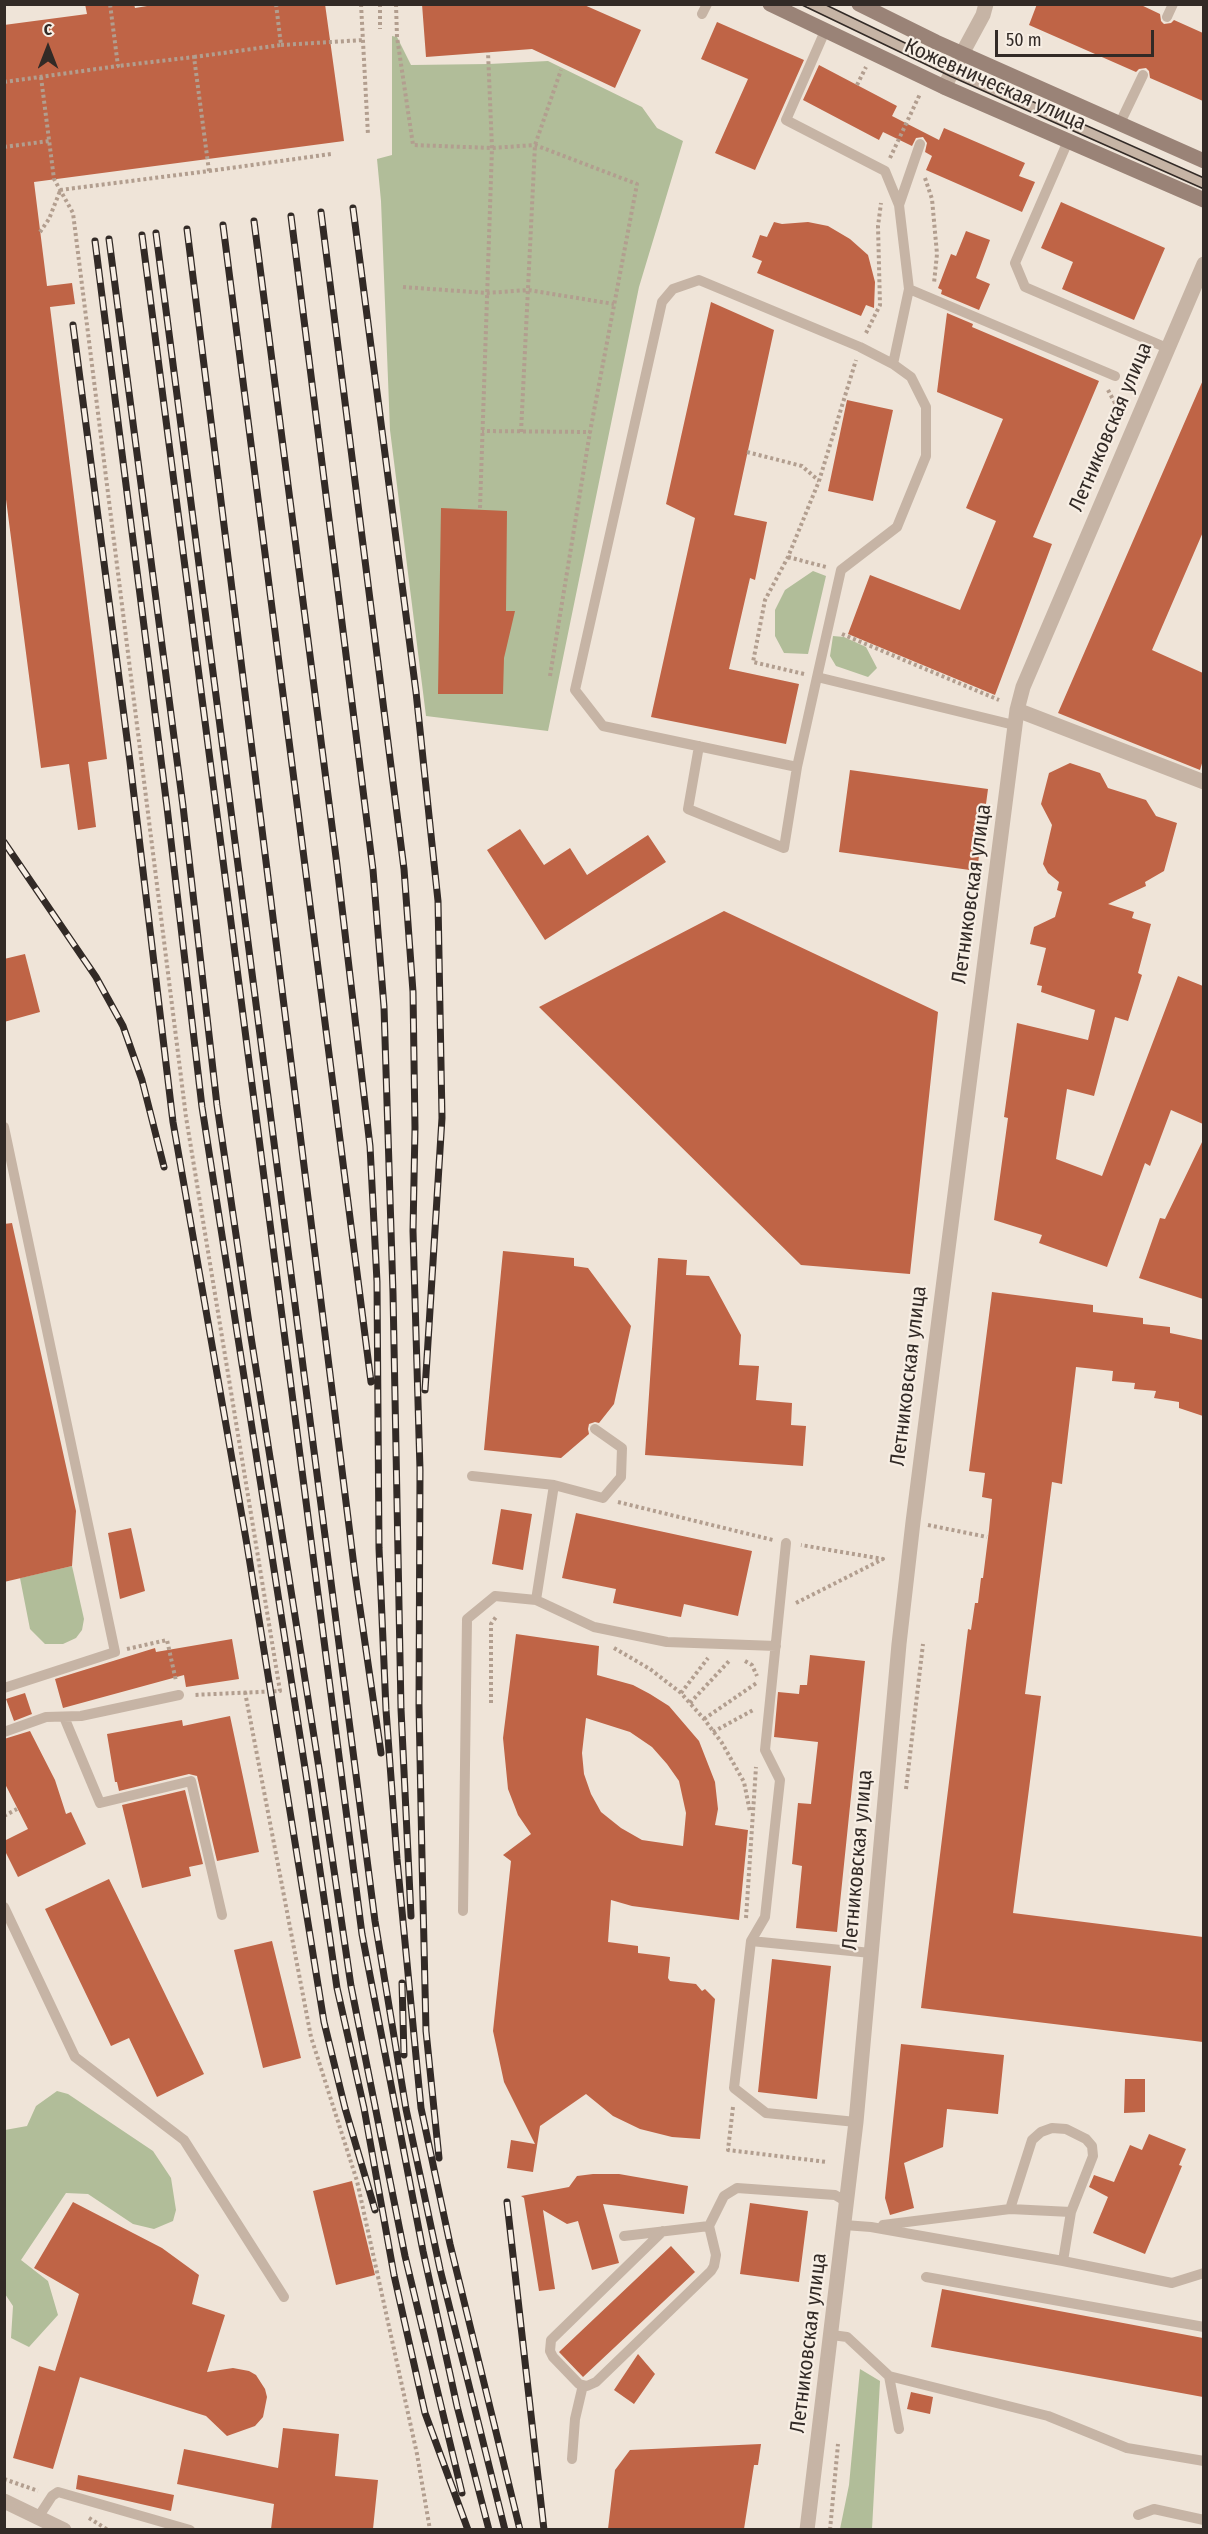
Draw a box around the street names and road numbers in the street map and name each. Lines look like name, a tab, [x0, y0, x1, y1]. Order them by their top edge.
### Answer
street label: Кожевническая улица	[900, 34, 1090, 136]
street label: Летниковская улица	[1064, 339, 1158, 515]
street label: Летниковская улица	[947, 803, 997, 985]
street label: Летниковская улица	[885, 1285, 933, 1467]
street label: Летниковская улица	[838, 1769, 878, 1951]
street label: Летниковская улица	[785, 2252, 833, 2434]

